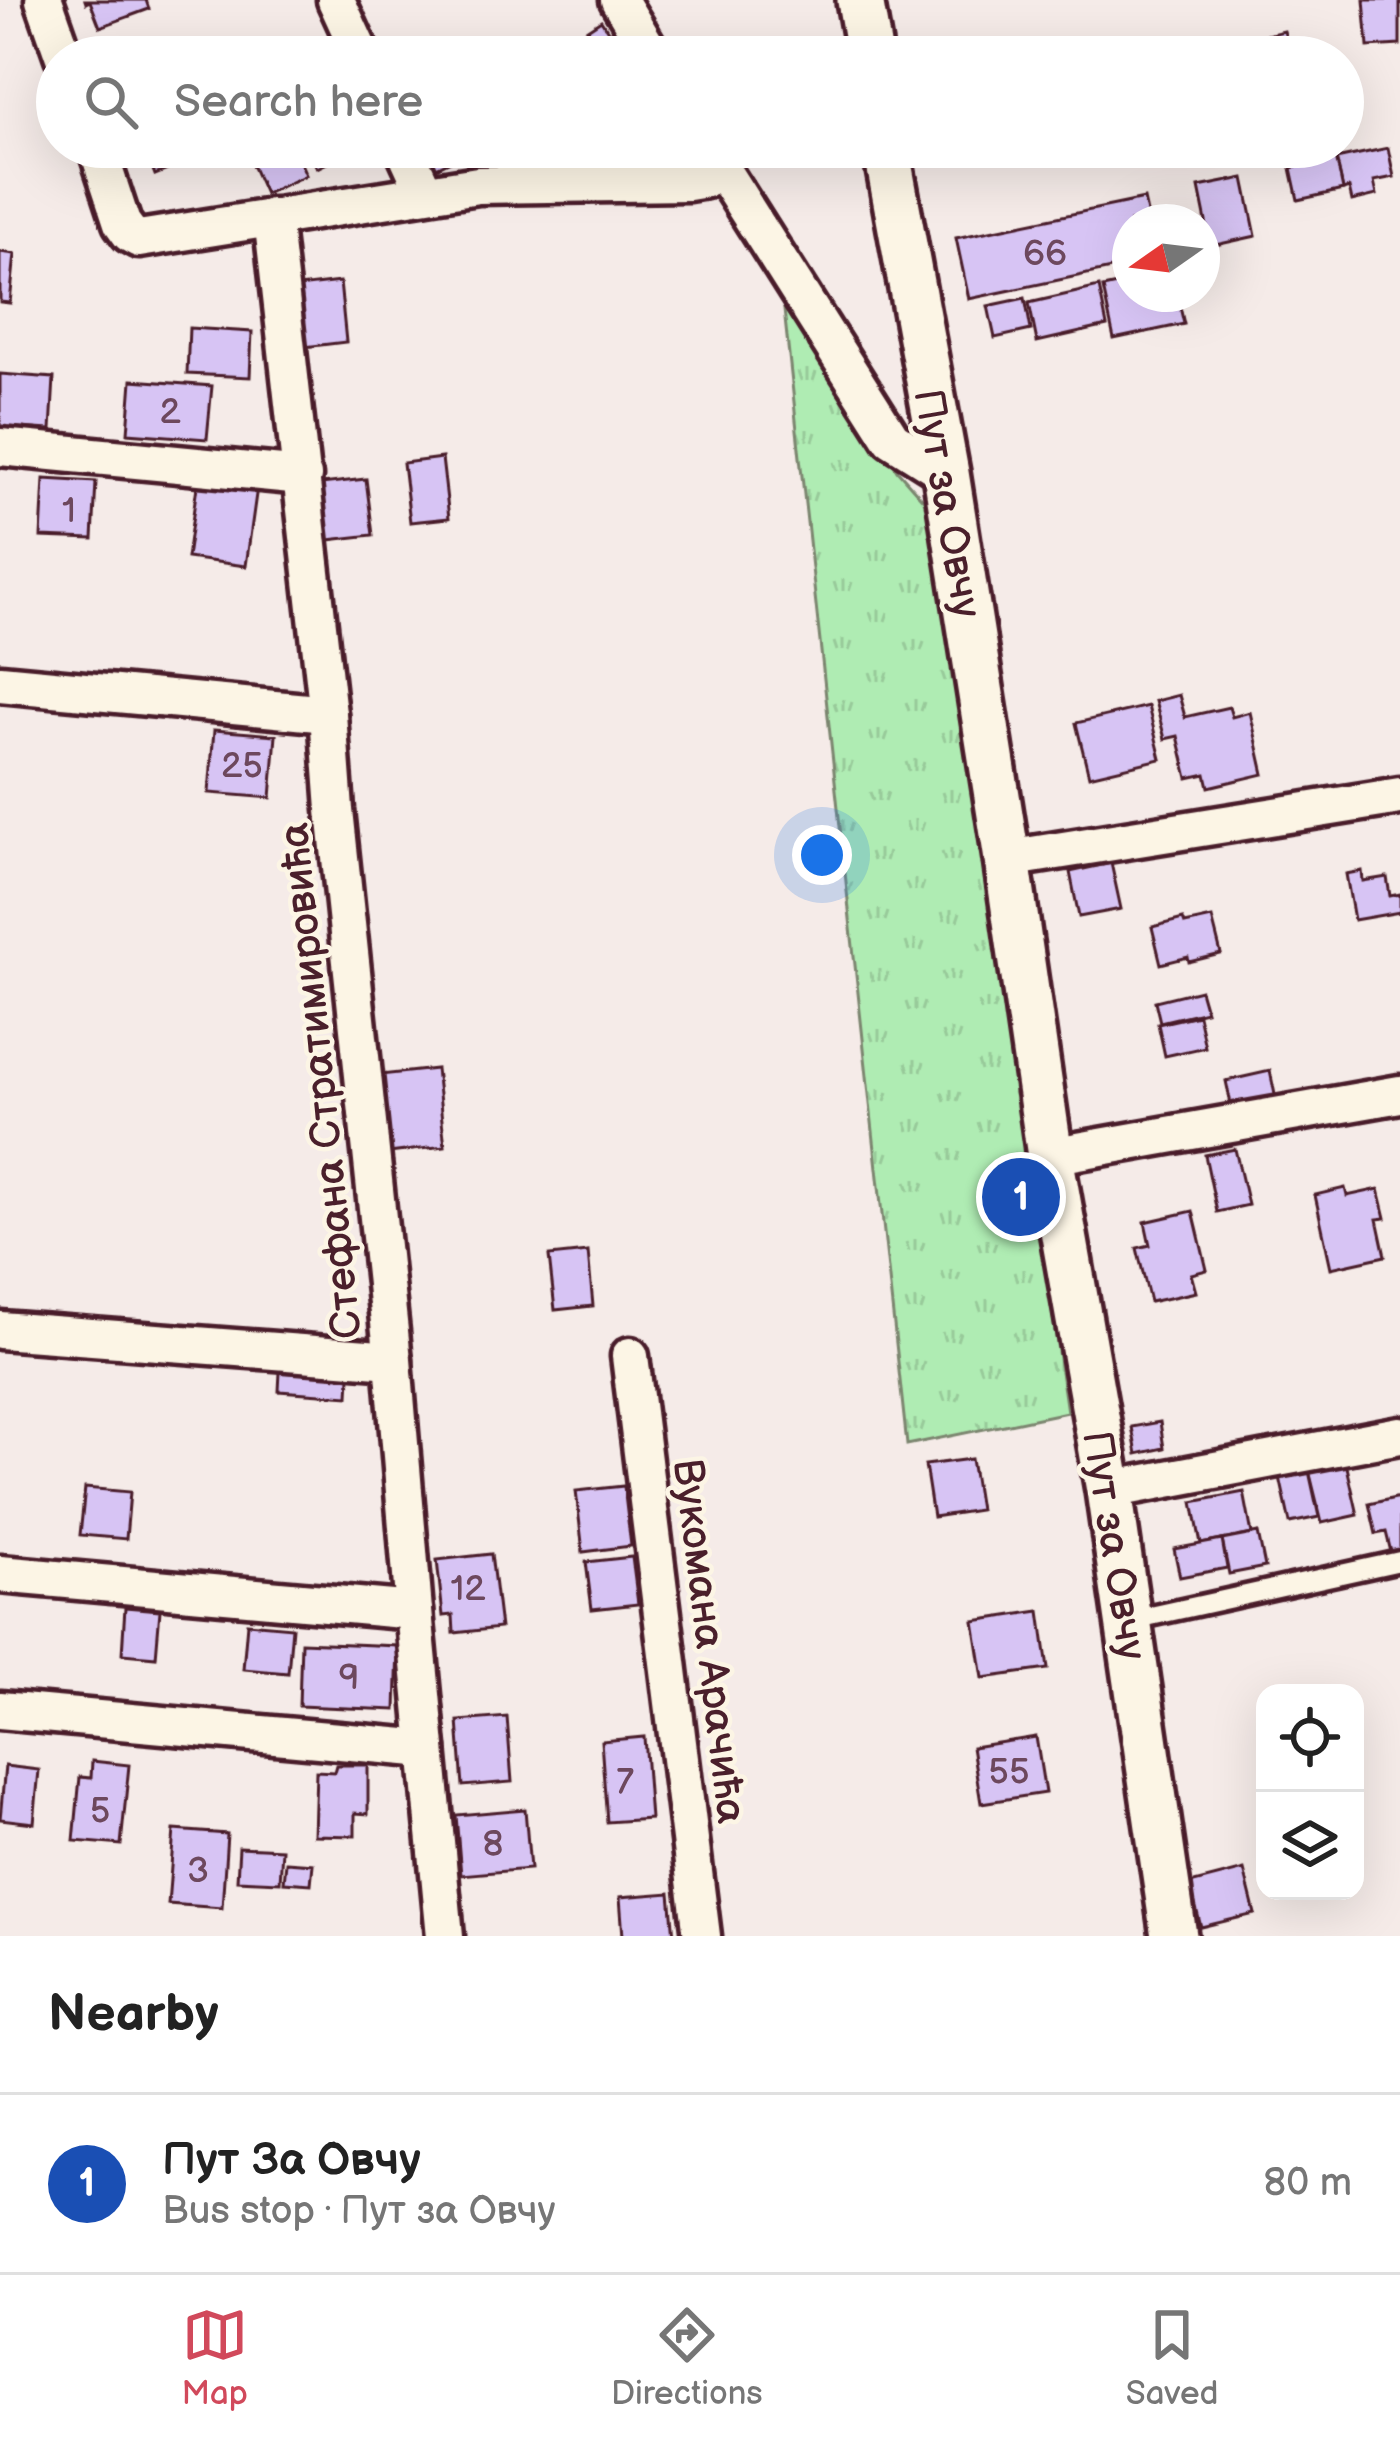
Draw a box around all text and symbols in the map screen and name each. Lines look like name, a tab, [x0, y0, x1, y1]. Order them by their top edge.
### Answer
search box	[36, 36, 1364, 168]
icon: search	[78, 69, 144, 135]
text: Search here	[174, 75, 423, 130]
north arrow	[1112, 204, 1220, 312]
house number: 66	[1023, 233, 1067, 276]
street label: Пут за Овчу	[901, 385, 992, 622]
house number: 2	[159, 391, 181, 434]
house number: 1	[62, 490, 76, 533]
house number: 25	[221, 745, 263, 788]
street label: Стефана Стратимировића	[269, 820, 374, 1341]
your location	[792, 825, 852, 885]
pin: 1	[982, 1152, 1060, 1242]
street label: Пут за Овчу	[1070, 1427, 1157, 1664]
street label: Вукомана Арачића	[661, 1456, 756, 1827]
house number: 12	[450, 1568, 486, 1611]
house number: 9	[339, 1657, 359, 1700]
map controls	[1256, 1684, 1364, 1900]
button: locate	[1256, 1684, 1364, 1792]
house number: 55	[988, 1751, 1030, 1794]
house number: 7	[616, 1761, 634, 1804]
house number: 5	[90, 1790, 110, 1833]
button: layers	[1256, 1792, 1364, 1900]
house number: 8	[483, 1823, 504, 1866]
house number: 3	[187, 1850, 209, 1893]
text: Nearby	[48, 1984, 219, 2045]
text: Пут За Овчу	[162, 2133, 421, 2188]
text: 1	[79, 2160, 95, 2207]
text: 80 m	[1264, 2160, 1352, 2207]
text: Bus stop · Пут за Овчу	[162, 2188, 555, 2235]
tab: Map	[182, 2302, 248, 2414]
tab: Directions	[611, 2302, 763, 2414]
tab: Saved	[1126, 2302, 1218, 2414]

